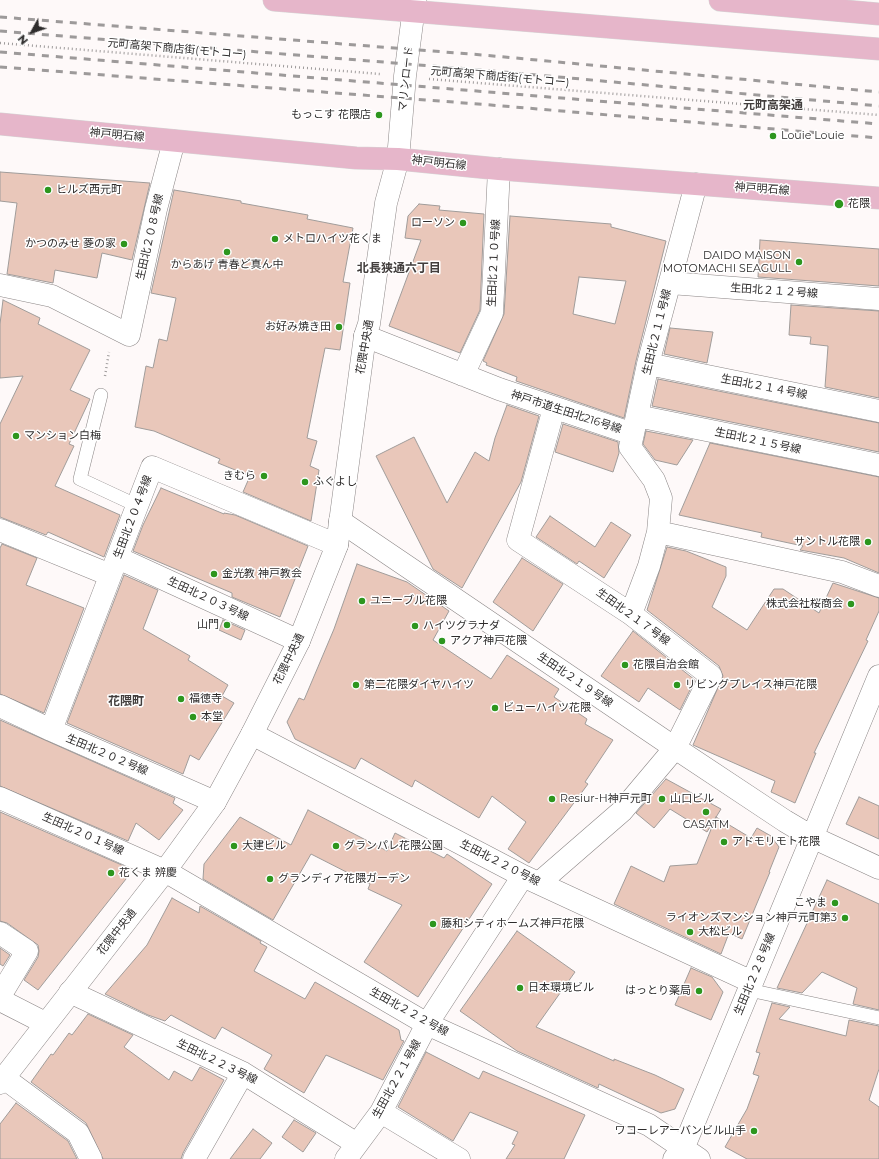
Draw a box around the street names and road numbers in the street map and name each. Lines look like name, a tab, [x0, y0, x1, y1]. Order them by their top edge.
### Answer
street label: 元町高架下商店街(モトコー)	[107, 36, 247, 62]
street label: マリンロード	[396, 45, 416, 113]
street label: 元町高架下商店街(モトコー)	[430, 64, 570, 90]
street label: 神戸明石線	[89, 126, 145, 144]
street label: 神戸明石線	[411, 154, 467, 172]
street label: 神戸明石線	[734, 180, 790, 198]
street label: 生田北２０８号線	[134, 193, 166, 281]
street label: 生田北２１０号線	[485, 219, 503, 307]
street label: 生田北２１２号線	[730, 281, 818, 301]
street label: 生田北２１１号線	[640, 288, 674, 376]
street label: 花隈中央通	[354, 319, 376, 375]
street label: 生田北２１４号線	[720, 372, 808, 402]
street label: 神戸市道生田北216号線	[509, 388, 623, 436]
street label: 生田北２１５号線	[714, 425, 802, 457]
street label: 生田北２０４号線	[111, 474, 155, 560]
street label: 生田北２０３号線	[165, 574, 251, 624]
street label: 生田北２１７号線	[594, 586, 672, 648]
street label: 花隈中央通	[271, 631, 307, 687]
street label: 生田北２１９号線	[535, 650, 615, 710]
street label: 生田北２０２号線	[64, 732, 150, 778]
street label: 生田北２０１号線	[40, 810, 126, 858]
street label: 生田北２２０号線	[458, 837, 542, 889]
street label: 花隈中央通	[95, 906, 139, 958]
street label: 生田北２２８号線	[732, 931, 778, 1017]
street label: 生田北２２２号線	[367, 985, 451, 1039]
street label: 生田北２２３号線	[175, 1037, 259, 1087]
street label: 生田北２２１号線	[370, 1037, 424, 1121]

